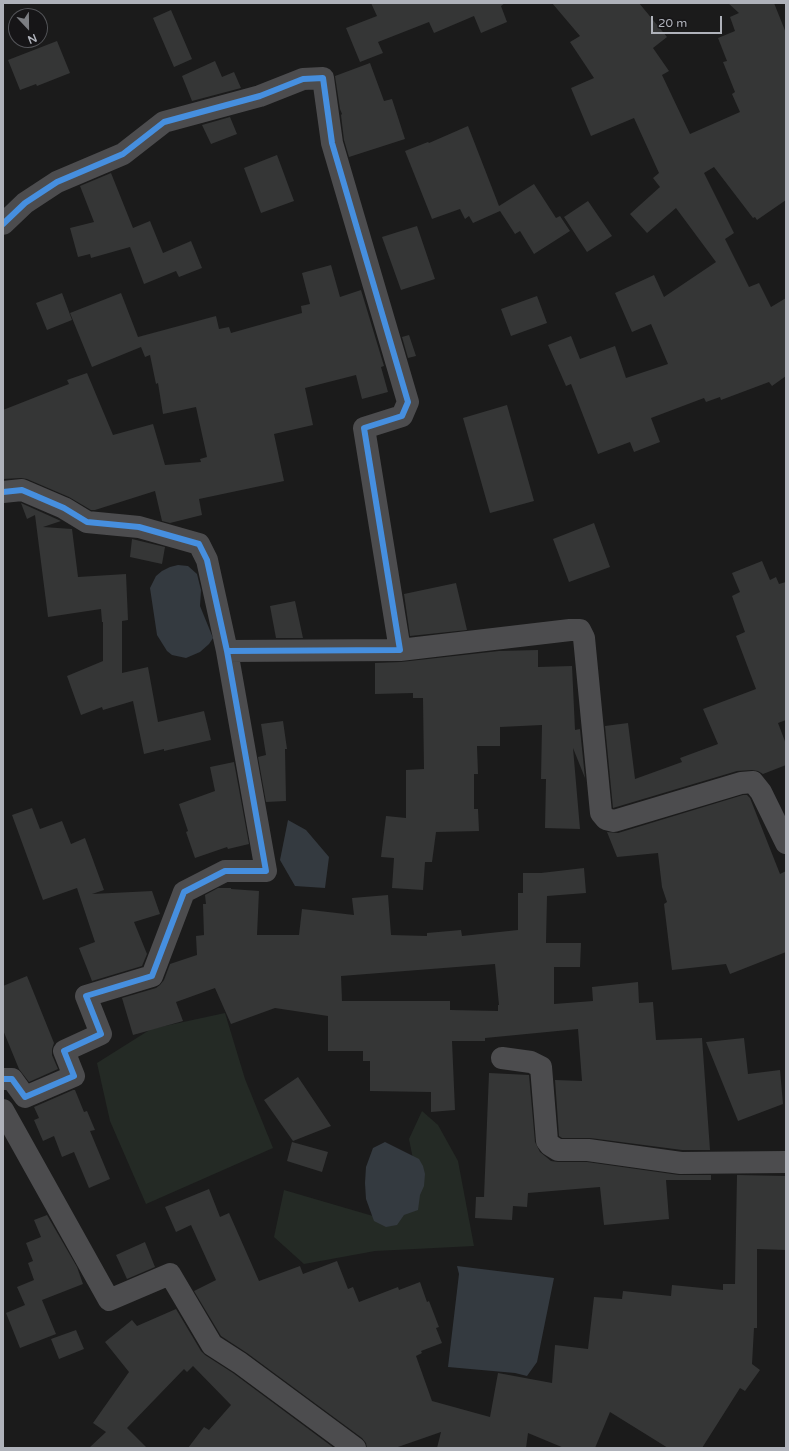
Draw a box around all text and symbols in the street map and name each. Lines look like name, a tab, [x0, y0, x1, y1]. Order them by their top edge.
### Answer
north arrow	[8, 8, 48, 48]
scale bar	[653, 8, 724, 34]
text: 20 m	[658, 16, 687, 30]
text: N	[26, 31, 39, 46]

